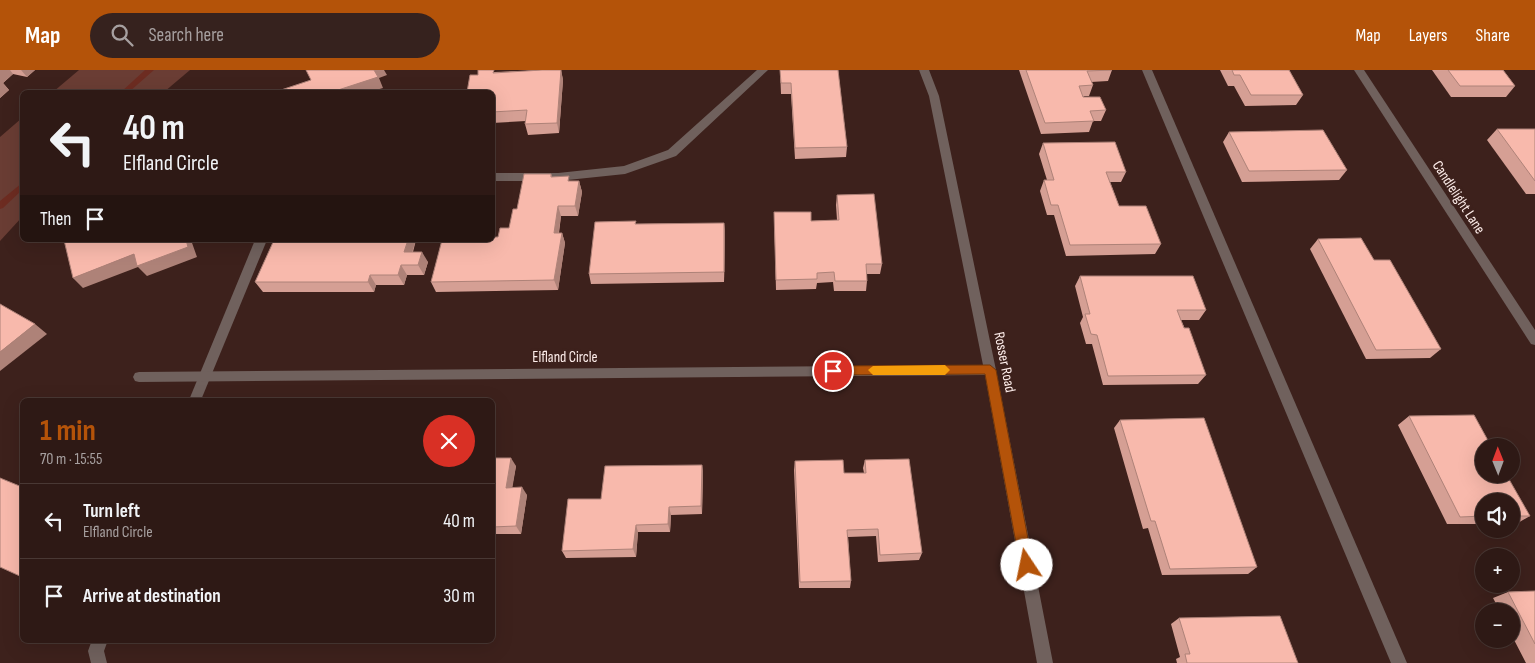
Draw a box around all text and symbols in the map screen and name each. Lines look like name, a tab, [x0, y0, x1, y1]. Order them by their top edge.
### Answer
search box	[90, 13, 440, 58]
text: Map	[25, 21, 60, 50]
icon: search	[108, 21, 136, 49]
text: Search here	[148, 24, 224, 47]
text: Map	[1356, 25, 1381, 46]
text: Layers	[1409, 25, 1448, 46]
text: Share	[1476, 25, 1510, 46]
text: 40 m	[123, 107, 185, 150]
icon: left	[40, 110, 105, 175]
text: Elfland Circle	[123, 150, 219, 177]
street label: Candlelight Lane	[1428, 157, 1489, 237]
icon: arrive	[81, 205, 109, 233]
text: Then	[40, 208, 71, 231]
street label: Rosser Road	[989, 330, 1020, 394]
street label: Elfland Circle	[532, 348, 598, 367]
pin	[812, 350, 854, 392]
icon: arrive	[819, 357, 847, 385]
text: 1 min	[40, 413, 96, 449]
button: close	[423, 415, 475, 467]
north arrow	[1475, 438, 1520, 482]
map controls	[1475, 438, 1520, 648]
text: 70 m · 15:55	[40, 450, 102, 469]
button: sound	[1475, 493, 1520, 538]
text: Turn left	[83, 500, 140, 523]
icon: left	[40, 507, 68, 535]
text: 40 m	[443, 510, 475, 533]
text: Elfland Circle	[83, 523, 153, 542]
position arrow	[1000, 538, 1052, 590]
button: +	[1475, 548, 1520, 593]
icon: arrive	[40, 582, 68, 610]
text: Arrive at destination	[83, 585, 221, 608]
text: 30 m	[443, 585, 475, 608]
button: −	[1475, 603, 1520, 648]

